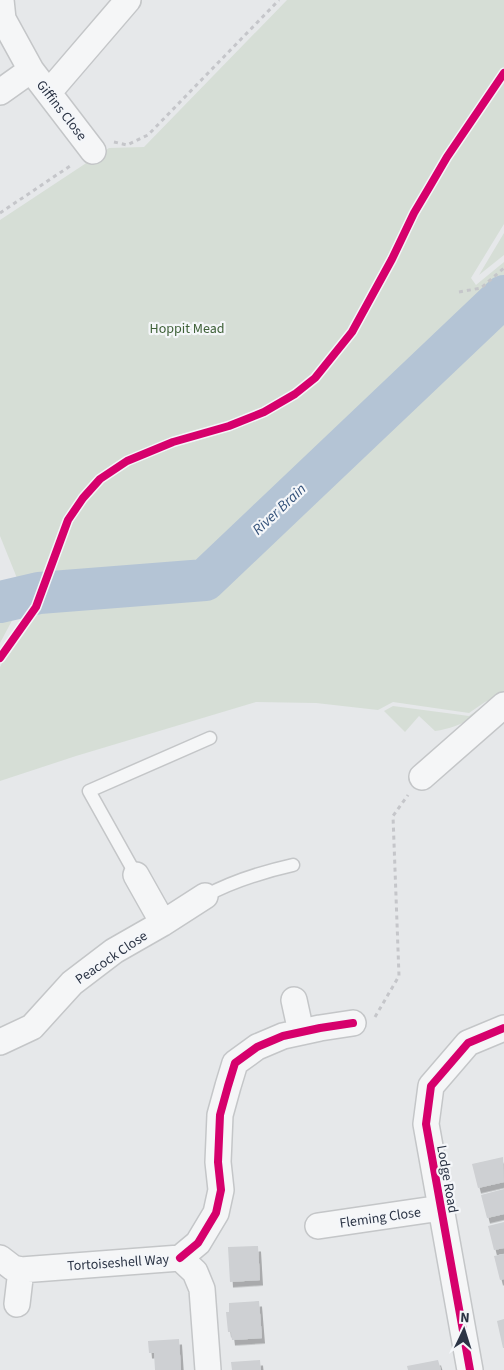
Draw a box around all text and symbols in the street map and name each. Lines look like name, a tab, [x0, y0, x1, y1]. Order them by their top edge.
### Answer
street label: Giffins Close	[31, 76, 91, 145]
park label: Hoppit Mead	[150, 319, 225, 339]
water label: River Brain	[248, 479, 311, 540]
street label: Peacock Close	[72, 926, 152, 989]
street label: Lodge Road	[431, 1144, 463, 1215]
street label: Fleming Close	[338, 1202, 422, 1234]
street label: Tortoiseshell Way	[66, 1249, 170, 1277]
north arrow	[439, 1305, 489, 1355]
text: N	[459, 1308, 470, 1328]

